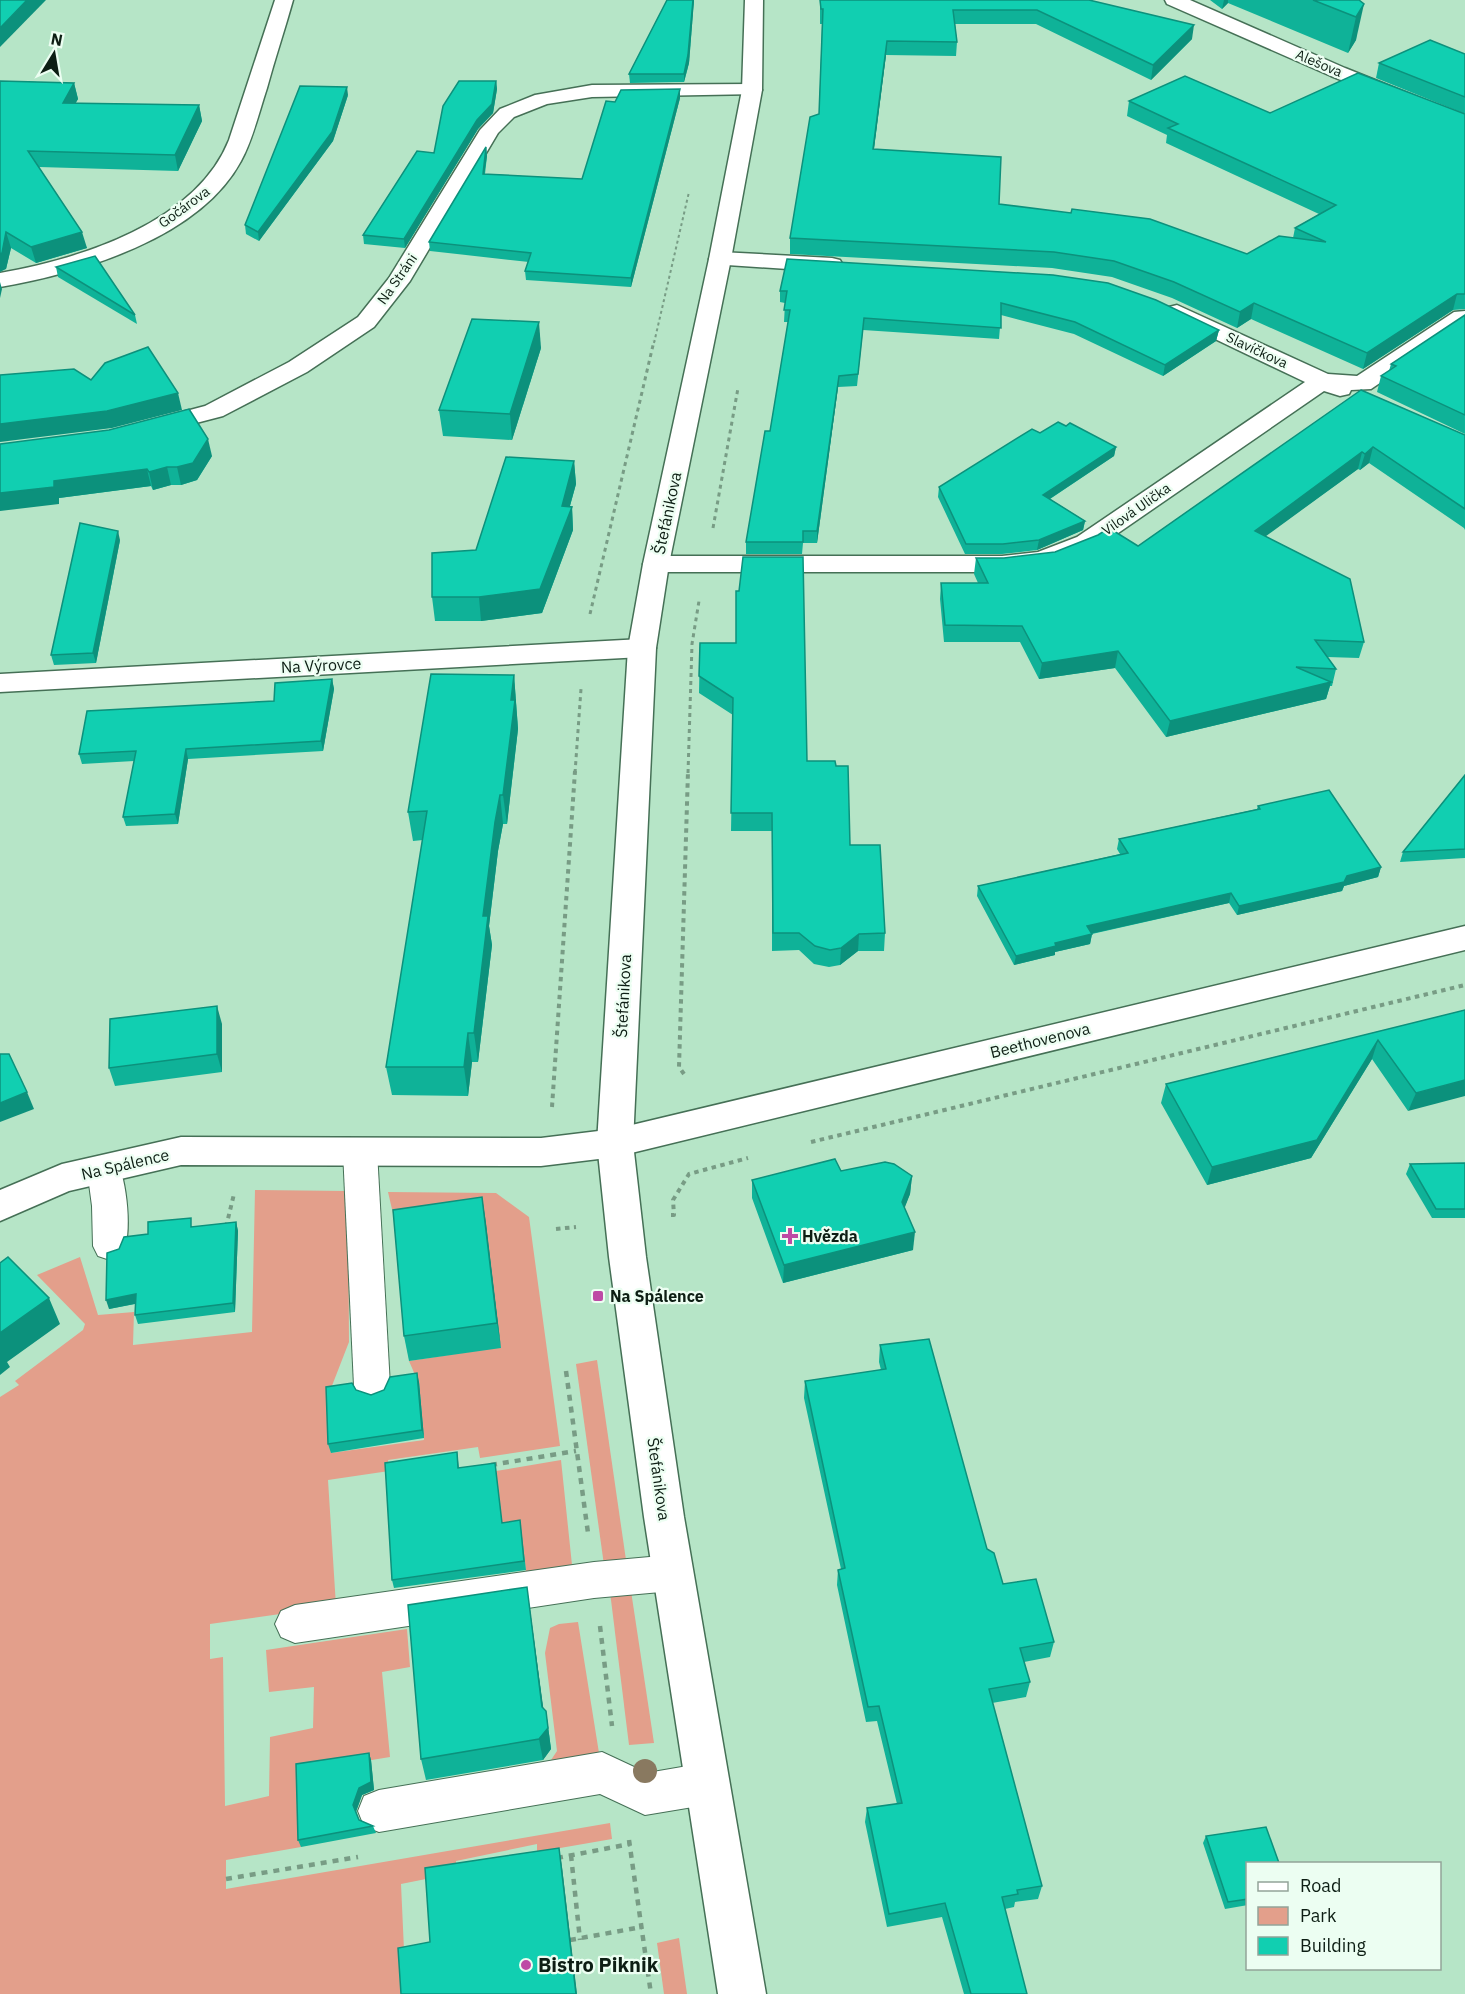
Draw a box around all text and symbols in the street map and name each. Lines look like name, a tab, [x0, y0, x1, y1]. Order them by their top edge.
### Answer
north arrow	[24, 24, 84, 84]
text: N	[49, 28, 64, 50]
street label: Alešova	[1293, 45, 1346, 81]
street label: Gočárova	[155, 182, 214, 232]
street label: Na Stráni	[373, 250, 421, 308]
street label: Slavíčkova	[1223, 328, 1291, 372]
street label: Štefánikova	[648, 469, 686, 556]
street label: Vilová Ulička	[1098, 478, 1174, 539]
street label: Na Výrovce	[280, 653, 362, 677]
street label: Štefánikova	[610, 953, 635, 1038]
street label: Beethovenova	[988, 1018, 1092, 1062]
street label: Na Spálence	[79, 1144, 171, 1184]
place label: Hvězda	[802, 1226, 858, 1246]
marker: Hvězda	[783, 1229, 797, 1243]
place label: Na Spálence	[610, 1286, 704, 1306]
marker: Na Spálence	[591, 1289, 605, 1303]
street label: Štefánikova	[643, 1436, 676, 1522]
legend	[1246, 1862, 1441, 1970]
text: Road	[1300, 1874, 1341, 1897]
text: Park	[1300, 1904, 1337, 1927]
text: Building	[1300, 1934, 1367, 1957]
place label: Bistro Piknik	[538, 1951, 659, 1978]
marker: Bistro Piknik	[519, 1958, 533, 1972]

